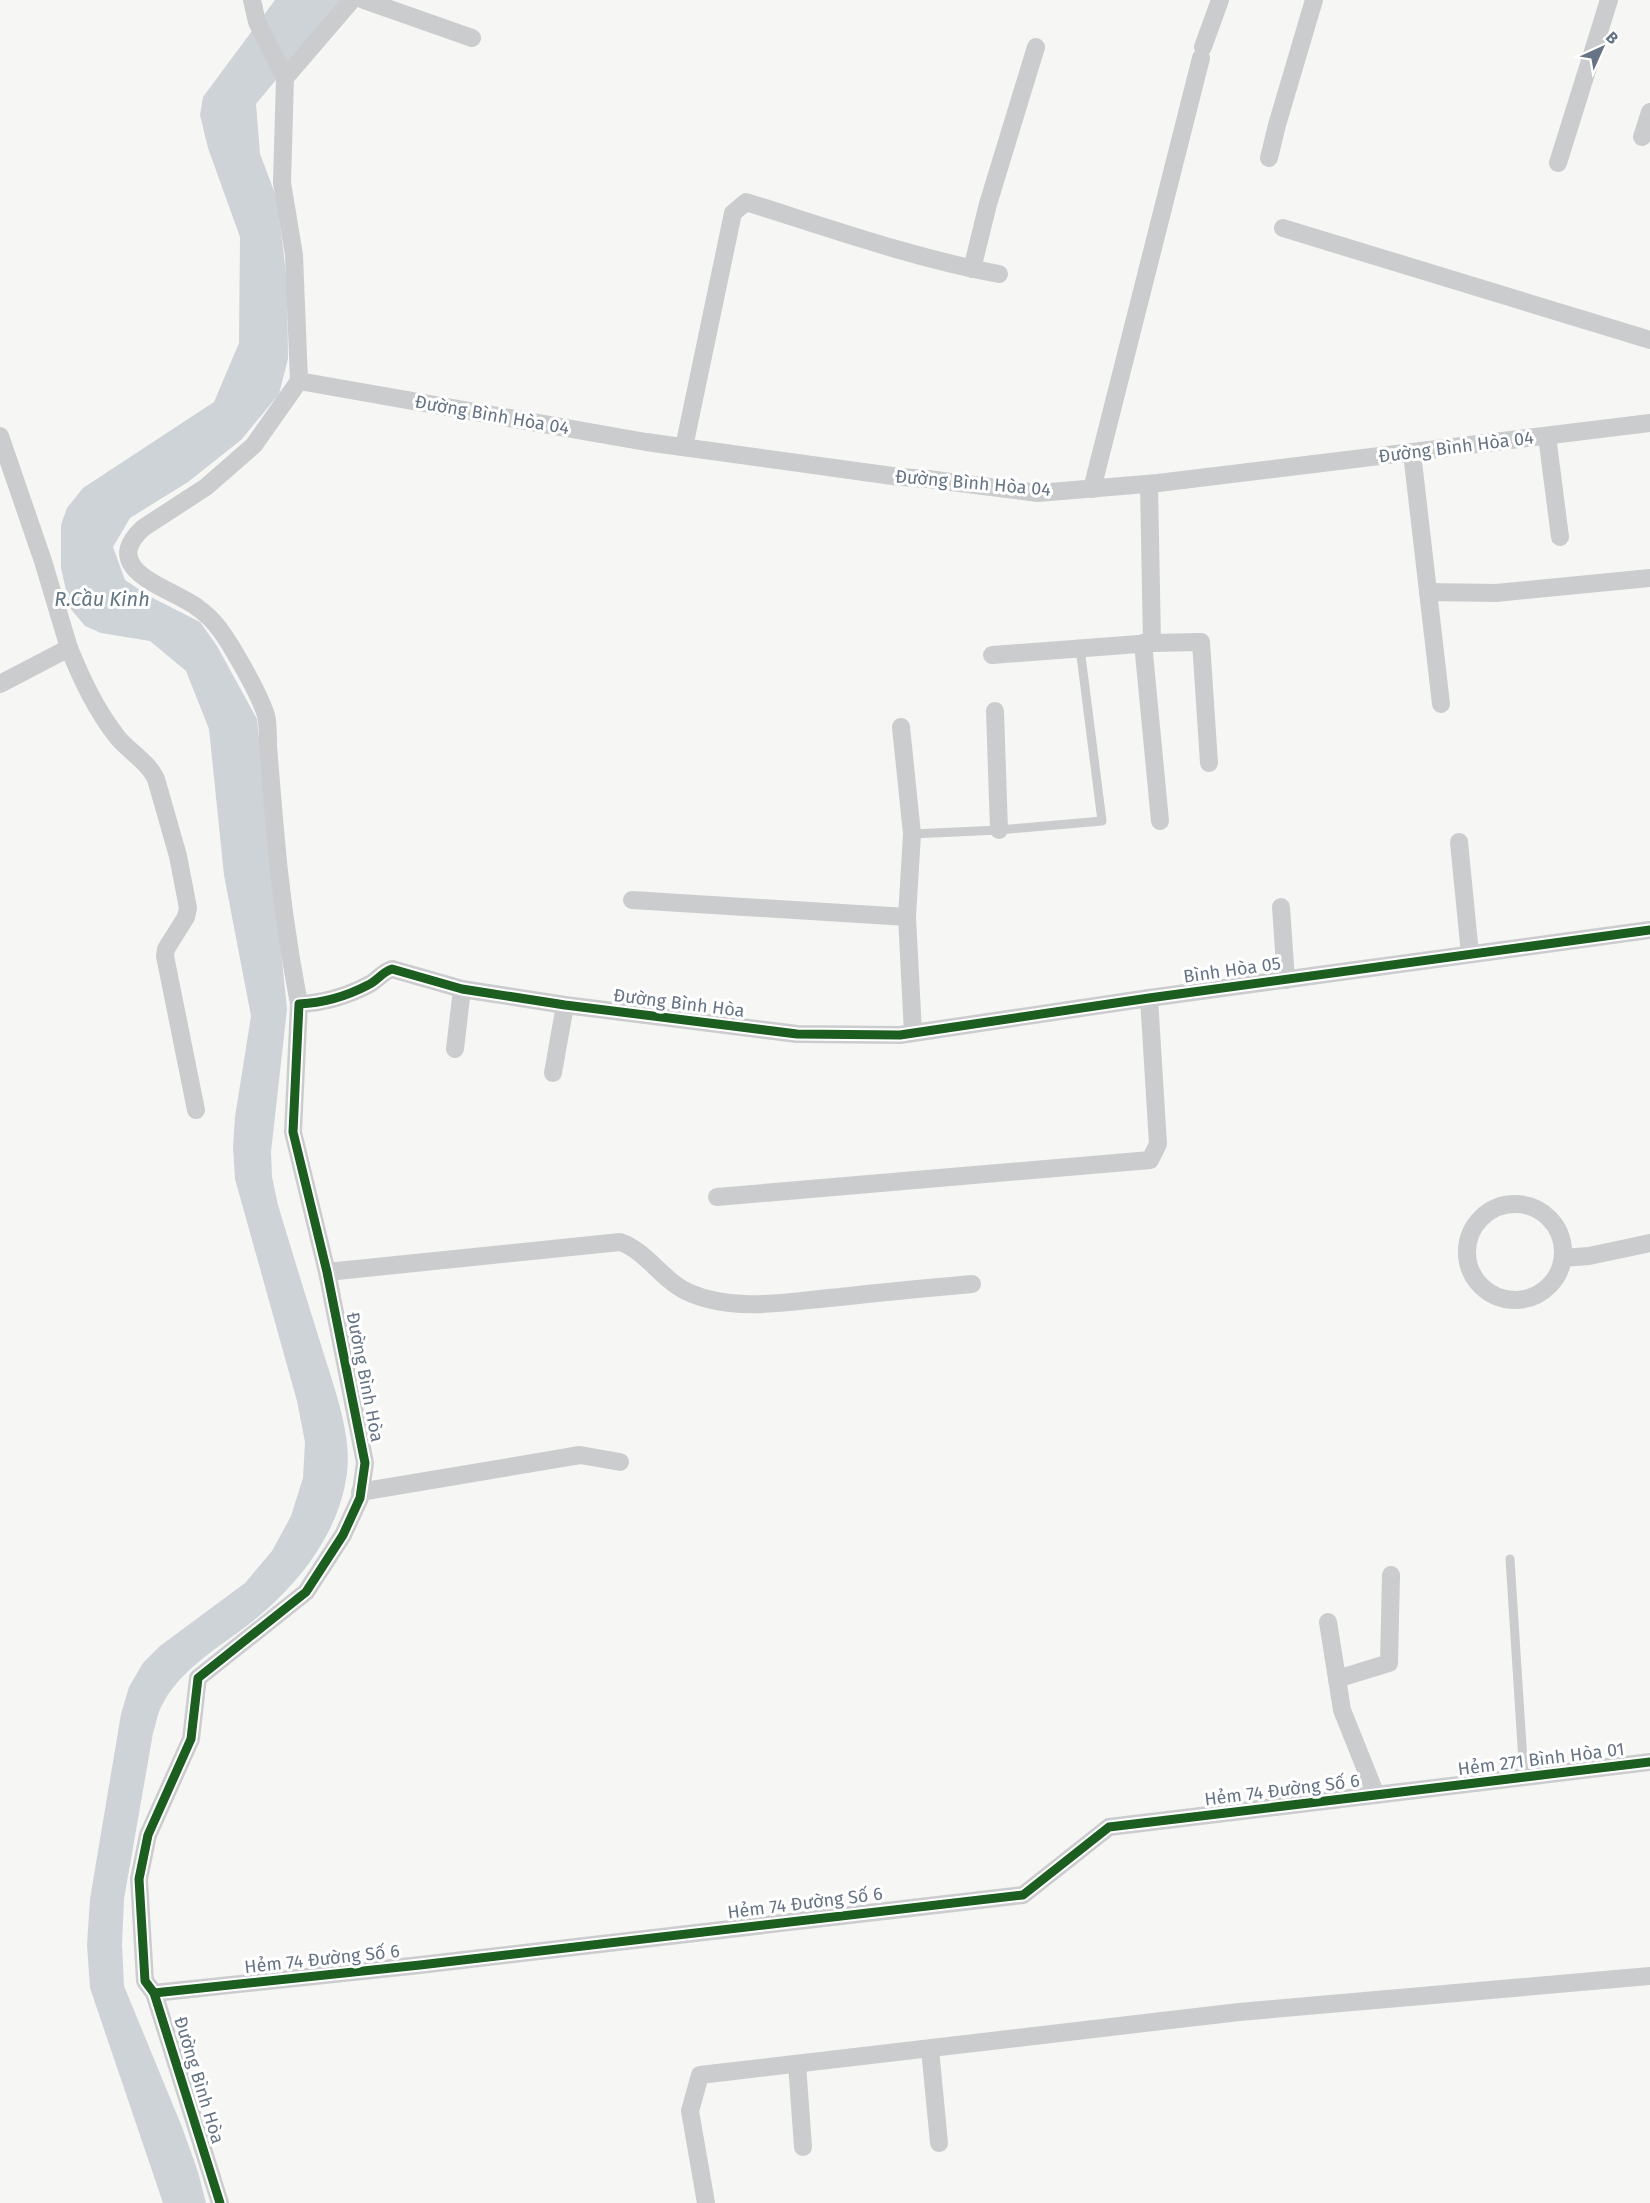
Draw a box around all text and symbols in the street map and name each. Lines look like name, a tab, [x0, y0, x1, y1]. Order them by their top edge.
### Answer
north arrow	[1572, 18, 1632, 78]
text: B	[1602, 28, 1623, 48]
street label: Đường Bình Hòa 04	[413, 391, 571, 439]
street label: Đường Bình Hòa 04	[1377, 427, 1535, 467]
street label: Đường Bình Hòa 04	[894, 465, 1052, 501]
water label: R.Cầu Kinh	[54, 587, 150, 611]
street label: Bình Hòa 05	[1182, 952, 1282, 988]
street label: Đường Bình Hòa	[612, 984, 746, 1022]
street label: Đường Bình Hòa	[342, 1310, 388, 1444]
street label: Hẻm 271 Bình Hòa 01	[1456, 1738, 1626, 1780]
street label: Hẻm 74 Đường Số 6	[1203, 1770, 1361, 1810]
street label: Hẻm 74 Đường Số 6	[726, 1883, 884, 1923]
street label: Hẻm 74 Đường Số 6	[243, 1940, 401, 1978]
street label: Đường Bình Hòa	[169, 2014, 229, 2146]

